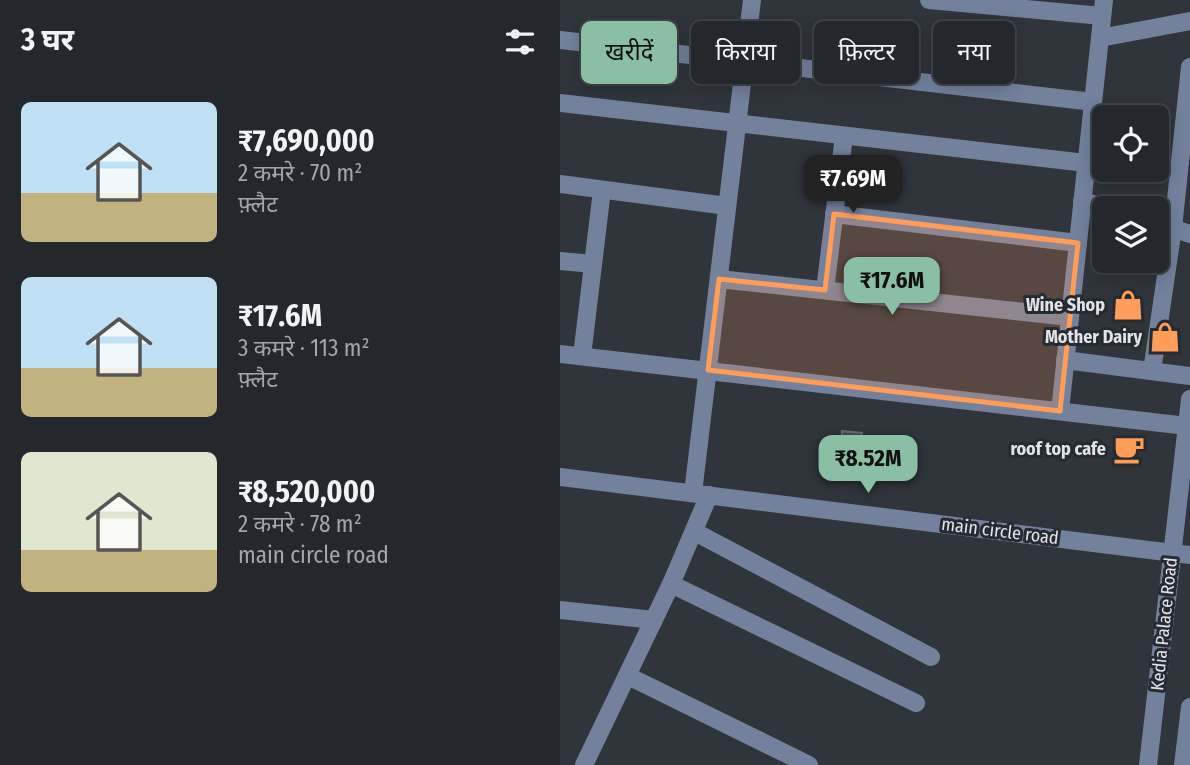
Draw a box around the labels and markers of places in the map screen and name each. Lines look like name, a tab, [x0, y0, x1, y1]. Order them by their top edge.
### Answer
pin: ₹7.69M	[796, 156, 910, 215]
pin: ₹17.6M	[835, 258, 949, 317]
shop icon: Wine Shop	[1111, 288, 1145, 322]
place label: Wine Shop	[1026, 294, 1105, 316]
shop icon: Mother Dairy	[1148, 320, 1182, 354]
place label: Mother Dairy	[1045, 326, 1142, 348]
cafe icon: roof top cafe	[1112, 432, 1146, 466]
pin: ₹8.52M	[811, 435, 925, 495]
place label: roof top cafe	[1010, 438, 1106, 460]

